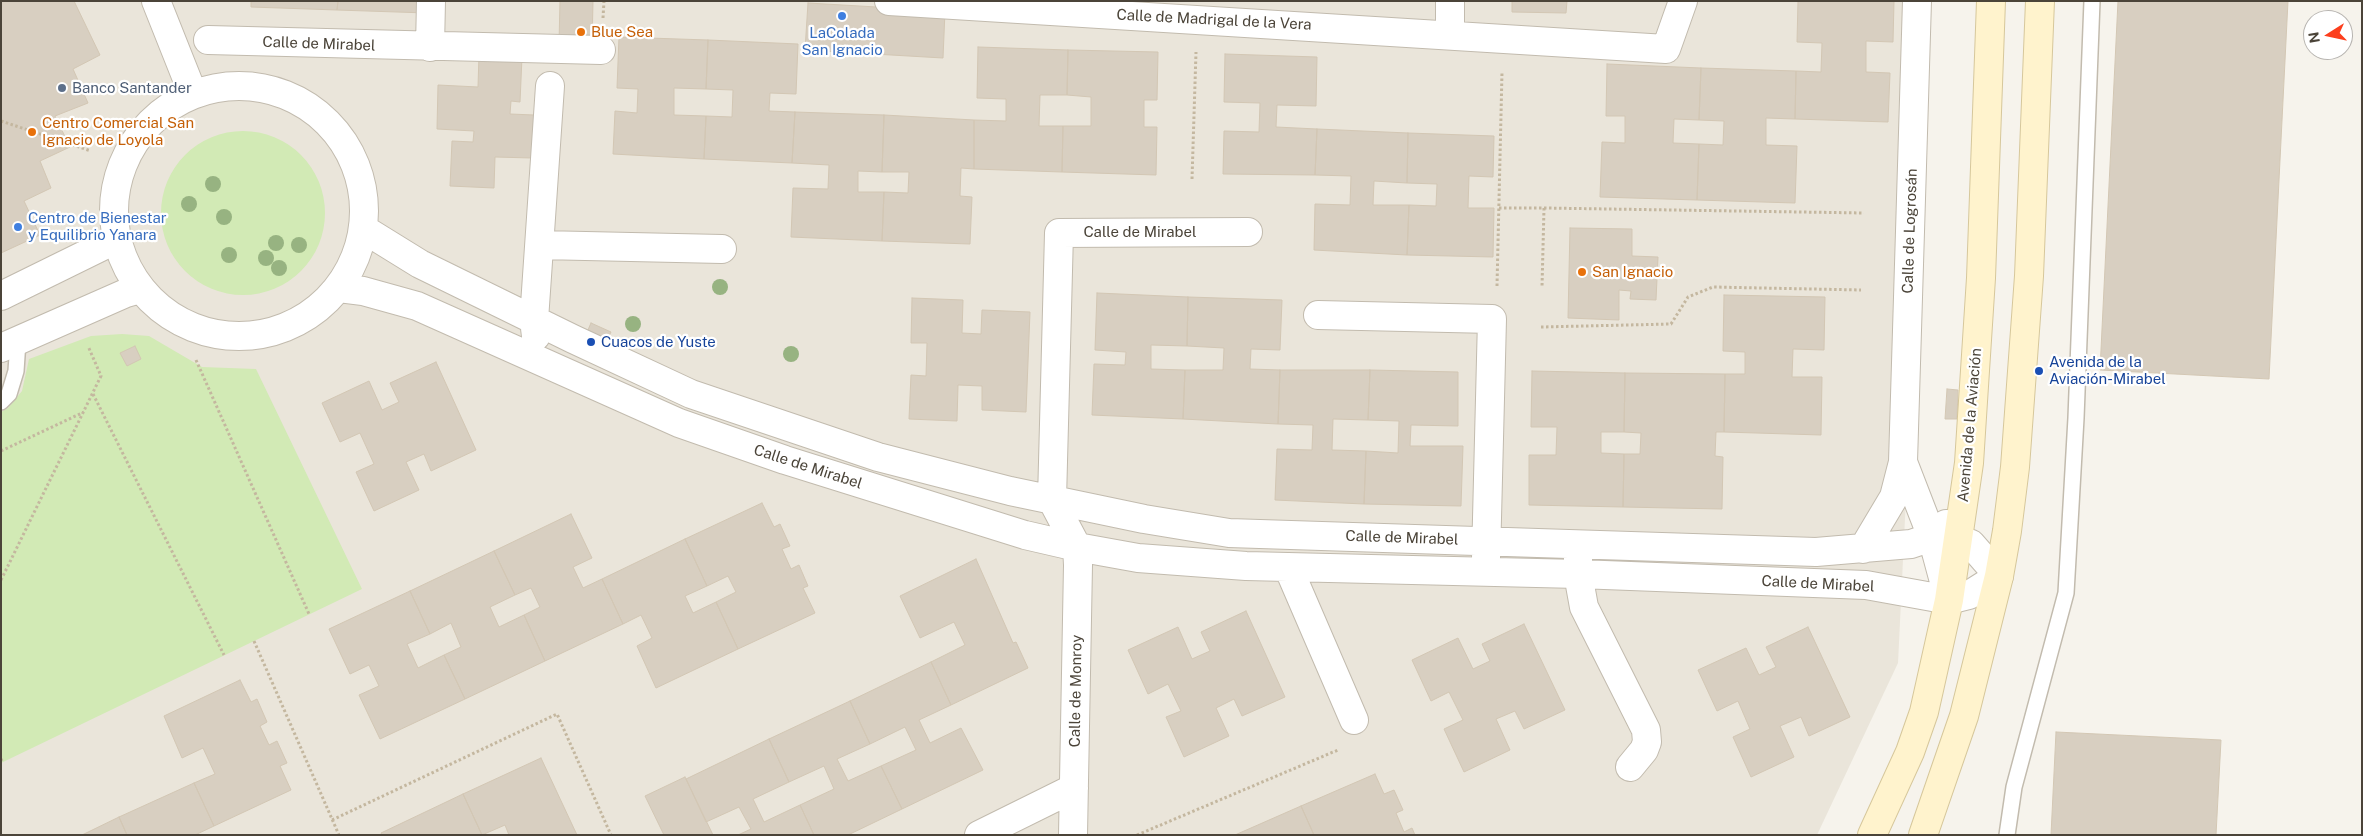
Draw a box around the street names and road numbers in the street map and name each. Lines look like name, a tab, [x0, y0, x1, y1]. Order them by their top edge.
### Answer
street label: Calle de Madrigal de la Vera	[1116, 6, 1312, 34]
street label: Calle de Mirabel	[262, 33, 376, 55]
street label: Calle de Logrosán	[1899, 168, 1921, 294]
street label: Calle de Mirabel	[1083, 223, 1197, 241]
street label: Avenida de la Aviación	[1954, 347, 1986, 503]
street label: Calle de Mirabel	[751, 441, 865, 493]
street label: Calle de Mirabel	[1345, 527, 1459, 549]
street label: Calle de Mirabel	[1761, 572, 1875, 596]
street label: Calle de Monroy	[1066, 634, 1086, 748]

